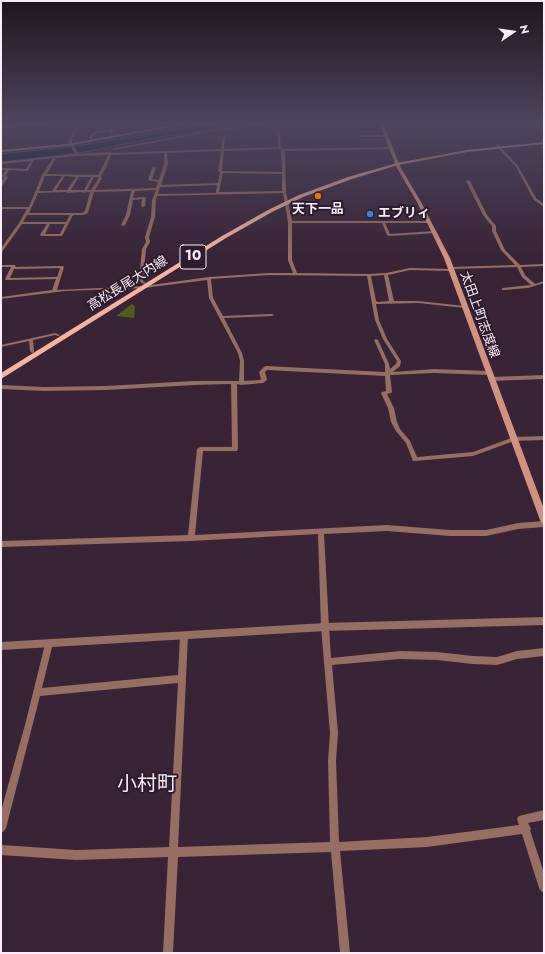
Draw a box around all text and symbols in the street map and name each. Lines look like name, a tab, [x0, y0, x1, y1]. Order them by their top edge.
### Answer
north arrow	[493, 12, 533, 52]
text: N	[516, 23, 533, 35]
marker: 天下一品	[313, 191, 323, 201]
place label: 天下一品	[292, 202, 344, 218]
place label: エブリィ	[378, 206, 430, 222]
marker: エブリィ	[365, 209, 375, 219]
road number: 10	[180, 245, 206, 269]
street label: 高松長尾大内線	[85, 253, 171, 315]
street label: 太田上町志度線	[456, 270, 502, 360]
district label: 小村町	[117, 773, 177, 797]

